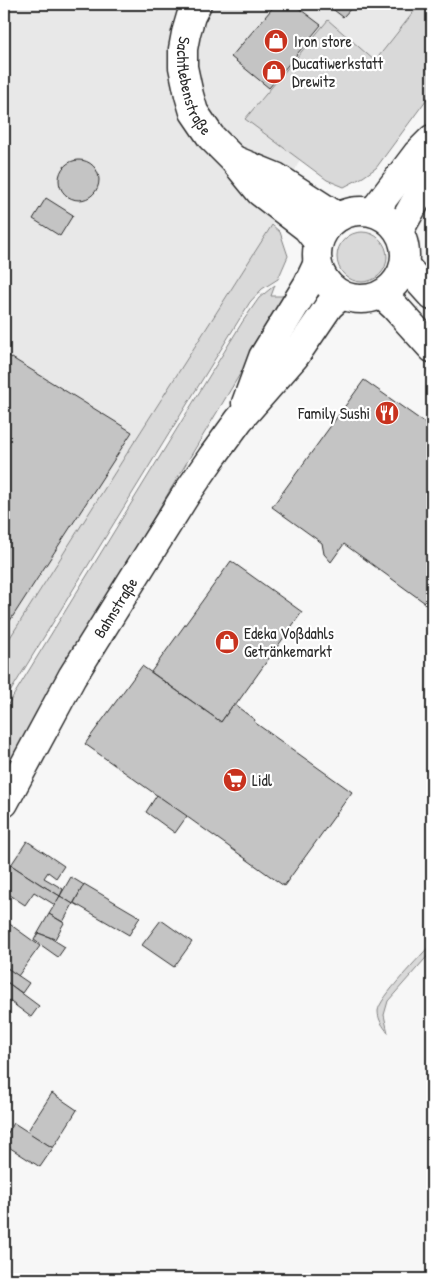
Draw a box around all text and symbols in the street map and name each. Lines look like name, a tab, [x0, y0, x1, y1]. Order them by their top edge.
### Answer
shop icon: Iron store	[263, 28, 289, 54]
place label: Iron store	[294, 30, 353, 52]
street label: Sachtlebenstraße	[172, 35, 218, 140]
place label: Ducatiwerkstatt Drewitz	[292, 52, 384, 92]
shop icon: Ducatiwerkstatt Drewitz	[261, 59, 287, 85]
restaurant icon: Family Sushi	[374, 400, 400, 426]
place label: Family Sushi	[297, 402, 370, 424]
street label: Bahnstraße	[88, 573, 143, 642]
place label: Edeka Voßdahls Getränkemarkt	[244, 622, 334, 662]
shop icon: Edeka Voßdahls Getränkemarkt	[214, 629, 240, 655]
supermarket icon: Lidl	[222, 767, 248, 793]
place label: Lidl	[252, 769, 273, 791]

